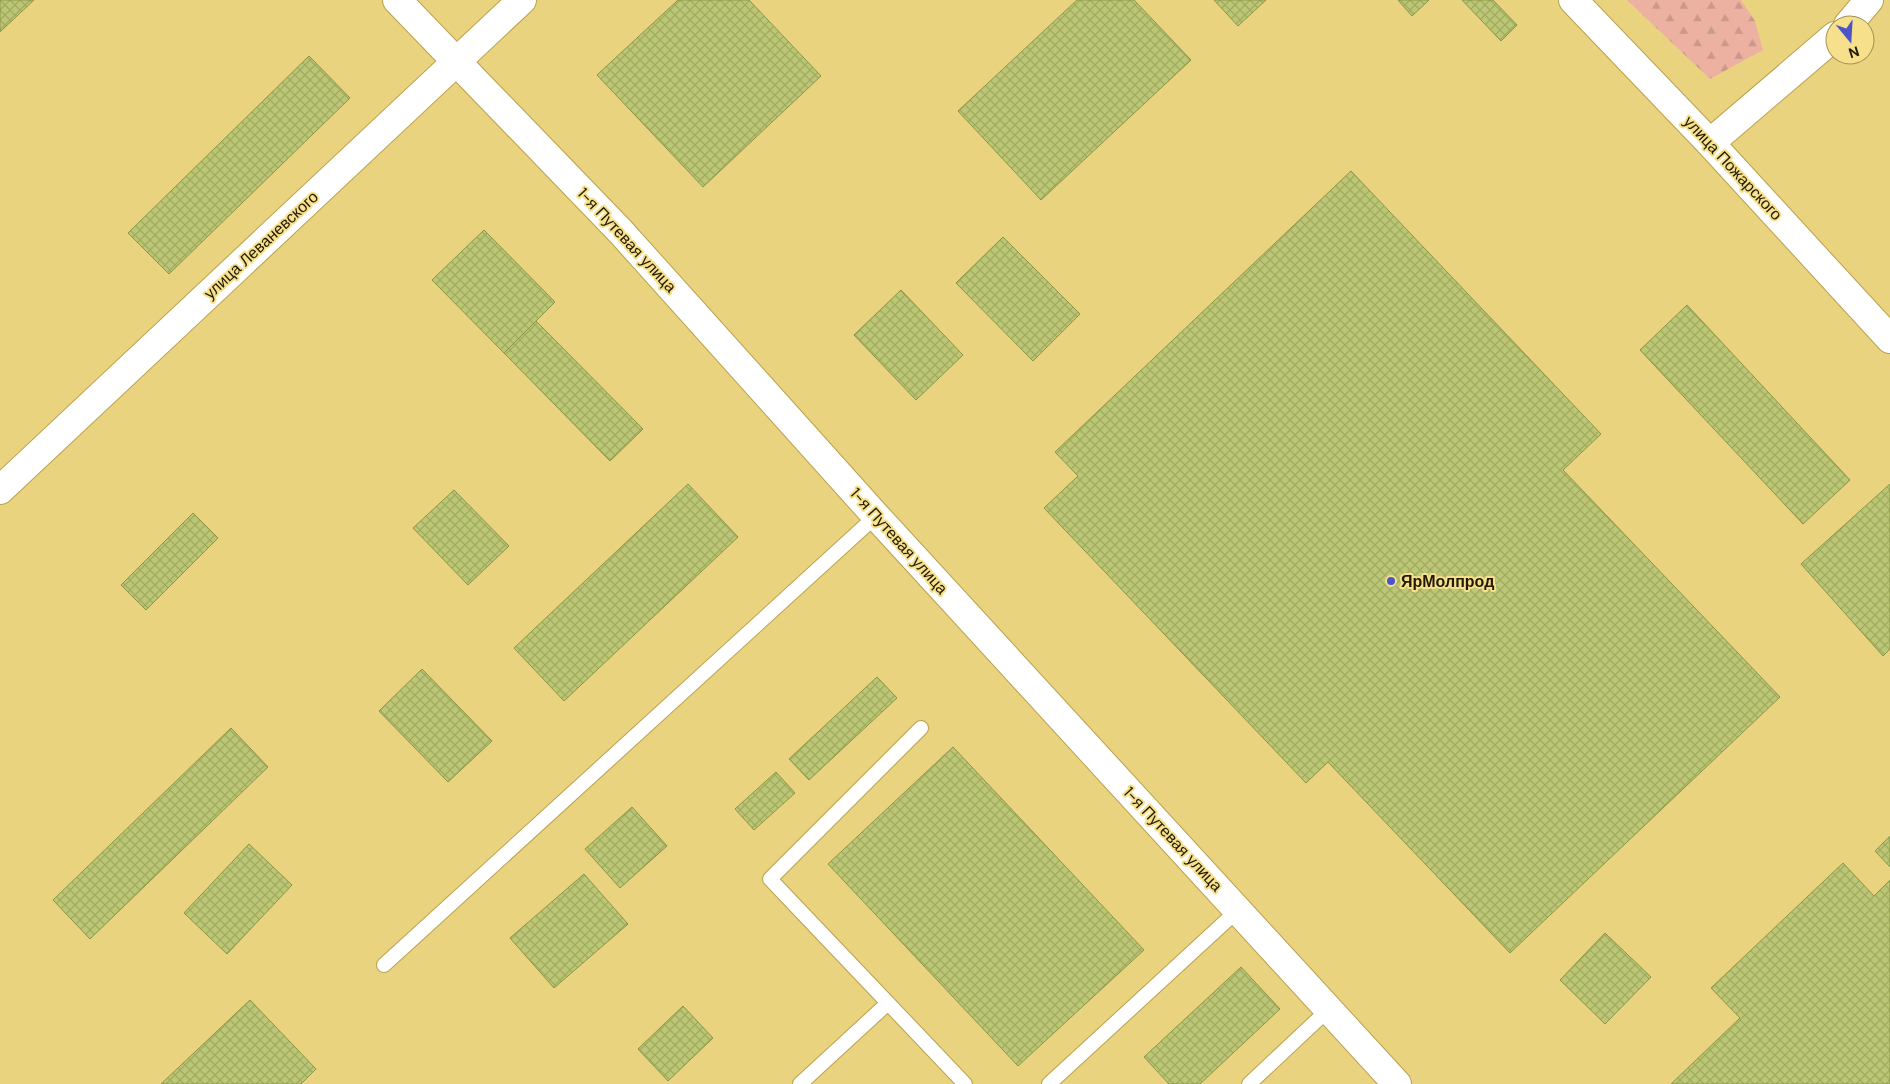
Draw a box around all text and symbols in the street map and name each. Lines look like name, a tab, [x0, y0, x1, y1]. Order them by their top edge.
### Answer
north arrow	[1825, 15, 1875, 65]
text: N	[1846, 42, 1862, 63]
street label: улица Пожарского	[1679, 111, 1787, 225]
street label: 1-я Путевая улица	[573, 183, 681, 297]
street label: улица Леваневского	[199, 186, 323, 304]
street label: 1-я Путевая улица	[846, 483, 952, 599]
place label: ЯрМолпрод	[1401, 571, 1494, 592]
marker: ЯрМолпрод	[1385, 575, 1397, 587]
street label: 1-я Путевая улица	[1119, 782, 1227, 896]

